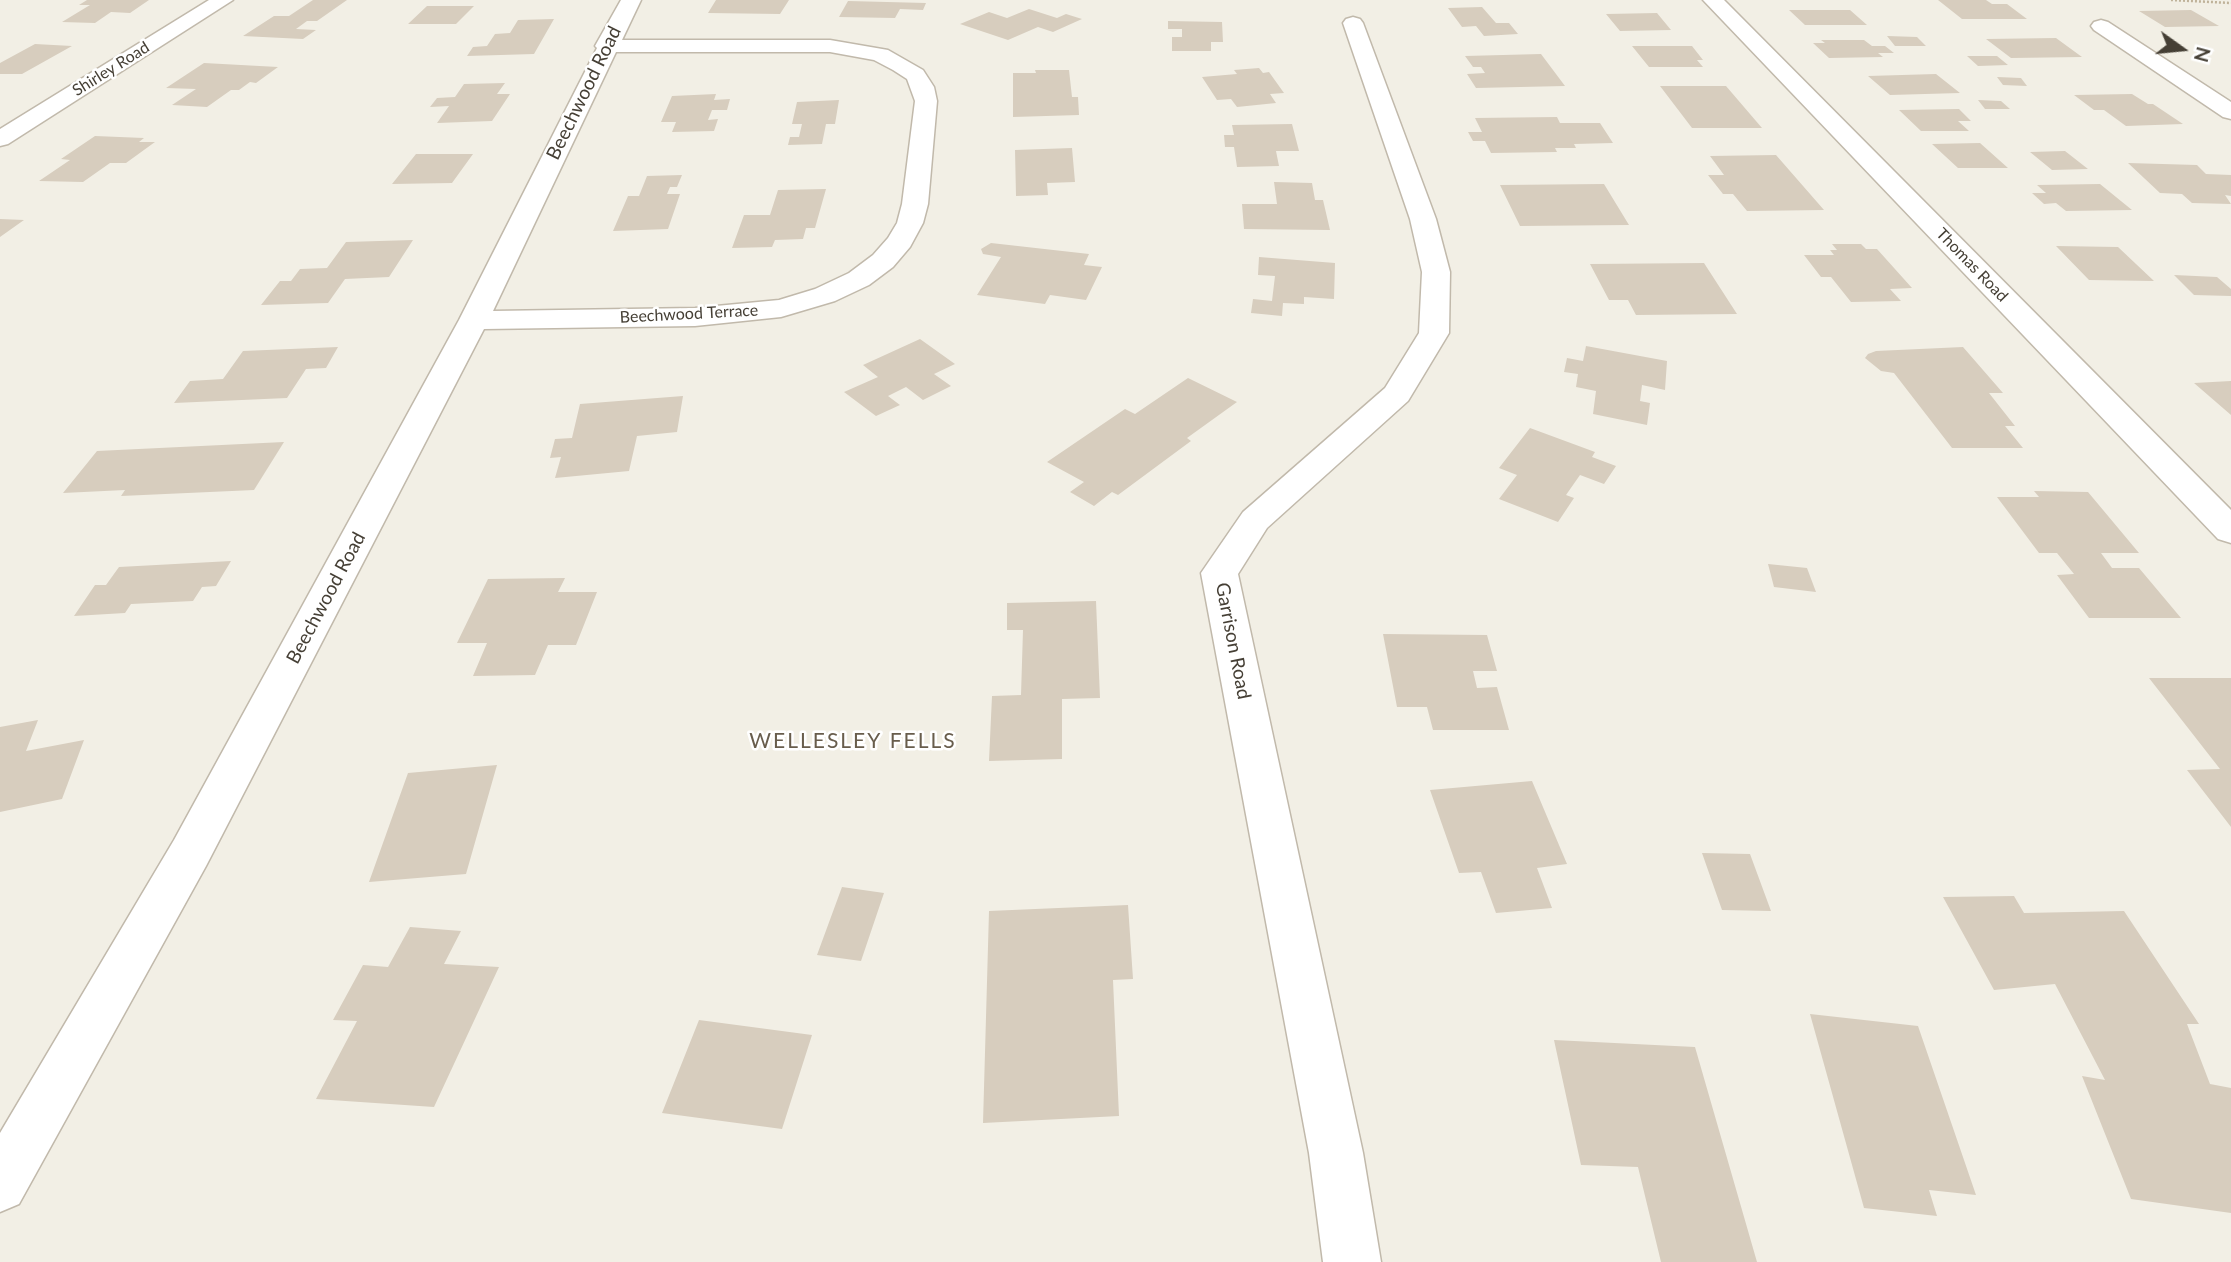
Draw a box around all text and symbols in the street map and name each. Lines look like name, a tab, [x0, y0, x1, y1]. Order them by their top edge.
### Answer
north arrow	[2147, 14, 2217, 84]
street label: Beechwood Road	[542, 22, 626, 164]
street label: Shirley Road	[69, 38, 153, 100]
text: N	[2190, 45, 2216, 65]
street label: Thomas Road	[1932, 224, 2012, 306]
street label: Beechwood Terrace	[619, 301, 759, 327]
street label: Beechwood Road	[282, 528, 370, 668]
street label: Garrison Road	[1211, 581, 1255, 701]
district label: WELLESLEY FELLS	[751, 728, 955, 754]

